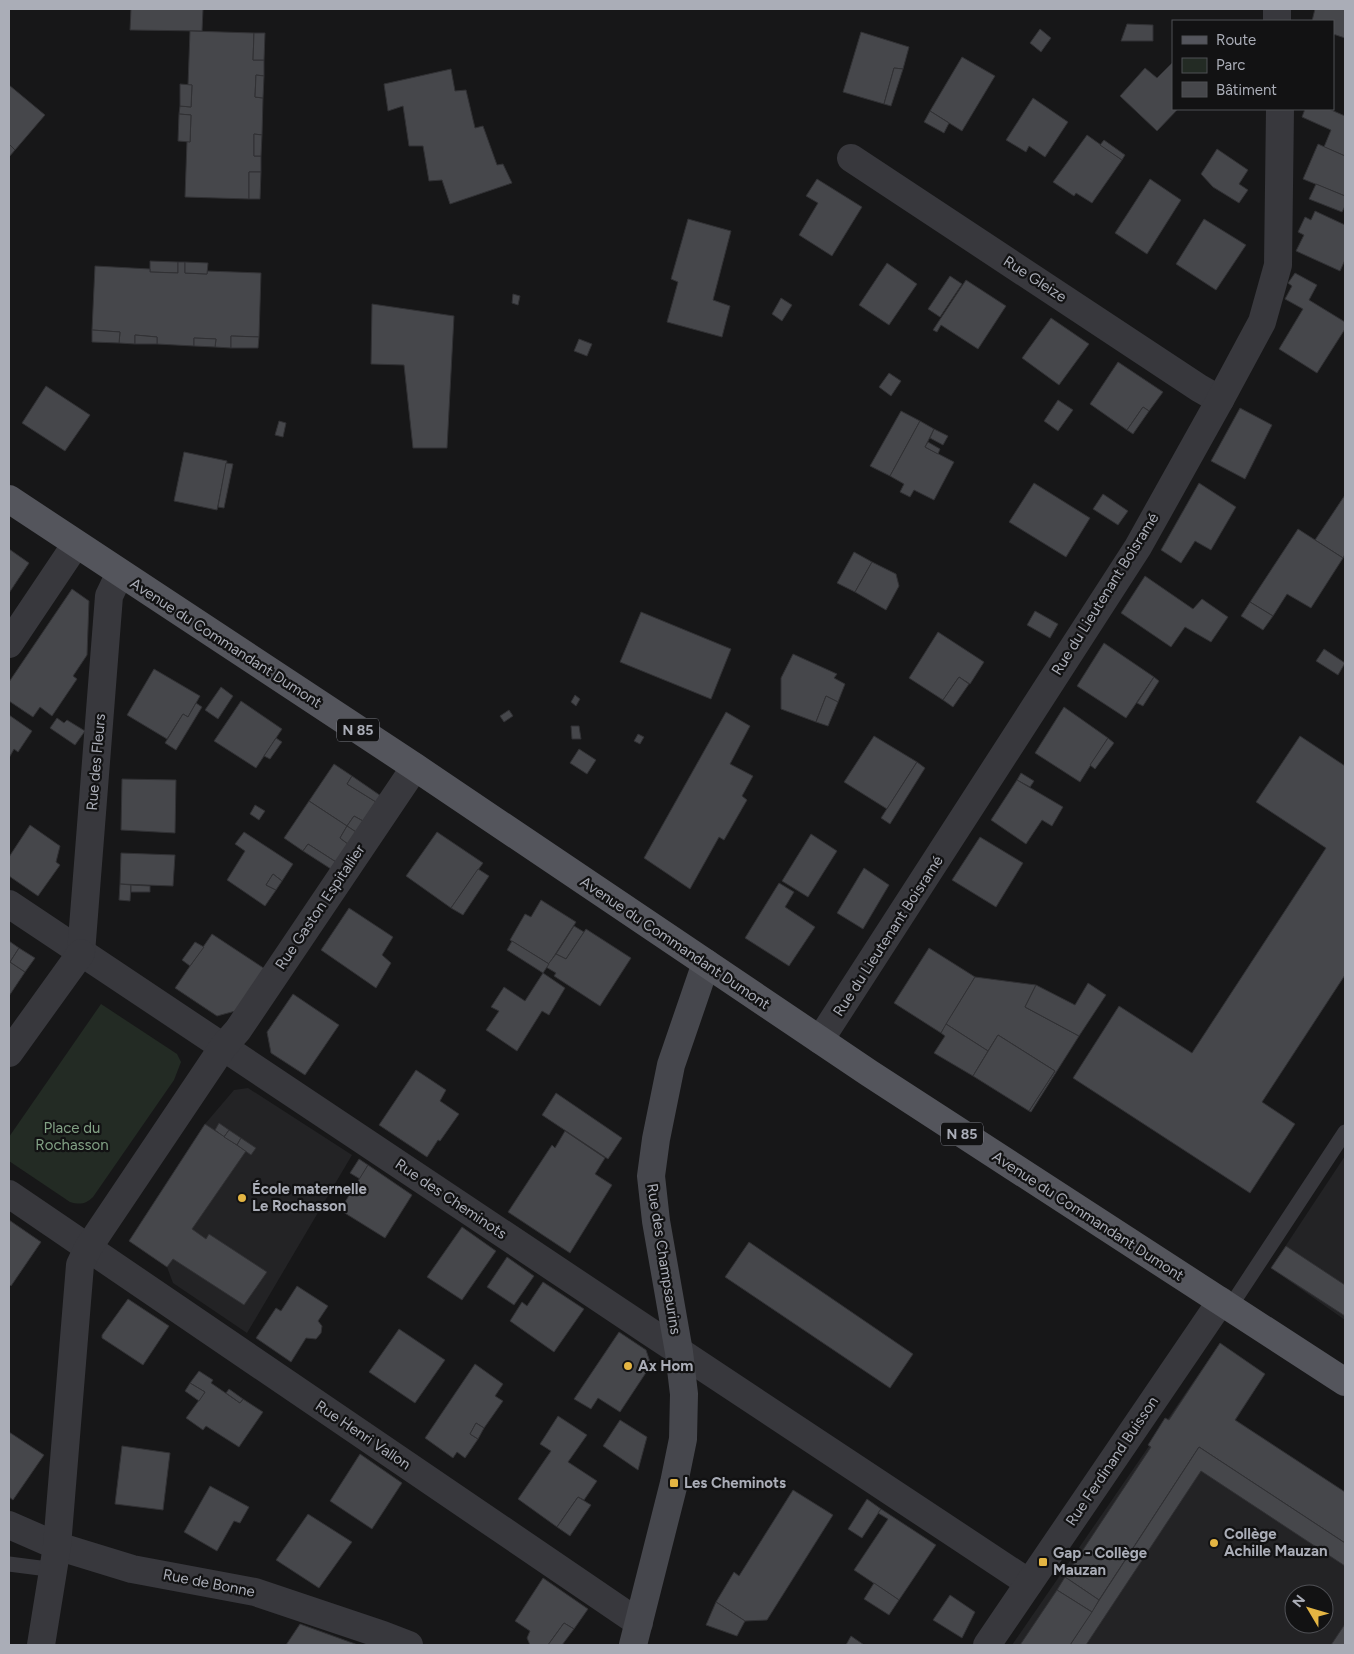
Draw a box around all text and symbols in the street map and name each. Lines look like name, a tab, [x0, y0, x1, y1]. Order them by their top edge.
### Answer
legend	[1172, 20, 1334, 110]
text: Route	[1216, 31, 1256, 49]
text: Parc	[1216, 56, 1245, 74]
text: Bâtiment	[1216, 81, 1277, 99]
street label: Rue Gleize	[1000, 252, 1070, 306]
street label: Rue du Lieutenant Boisramé	[1048, 510, 1162, 678]
street label: Avenue du Commandant Dumont	[127, 574, 325, 712]
street label: Rue des Fleurs	[83, 713, 109, 811]
road number: N 85	[337, 718, 379, 742]
street label: Rue Gaston Espitallier	[271, 841, 369, 973]
street label: Rue du Lieutenant Boisramé	[829, 852, 947, 1020]
street label: Avenue du Commandant Dumont	[577, 873, 773, 1013]
park label: Place du Rochasson	[35, 1119, 109, 1154]
road number: N 85	[941, 1122, 983, 1146]
street label: Avenue du Commandant Dumont	[989, 1147, 1187, 1285]
street label: Rue des Cheminots	[392, 1155, 510, 1243]
place label: École maternelle Le Rochasson	[252, 1180, 367, 1215]
street label: Rue des Champsaurins	[643, 1182, 685, 1336]
marker: École maternelle Le Rochasson	[236, 1192, 248, 1204]
place label: Ax Hom	[638, 1357, 693, 1375]
marker: Ax Hom	[622, 1360, 634, 1372]
street label: Rue Ferdinand Buisson	[1062, 1393, 1162, 1529]
street label: Rue Henri Vallon	[312, 1397, 414, 1473]
place label: Les Cheminots	[684, 1474, 786, 1492]
marker: Les Cheminots	[668, 1477, 680, 1489]
place label: Collège Achille Mauzan	[1224, 1525, 1328, 1560]
marker: Collège Achille Mauzan	[1208, 1537, 1220, 1549]
place label: Gap - Collège Mauzan	[1053, 1544, 1148, 1579]
marker: Gap - Collège Mauzan	[1037, 1556, 1049, 1568]
street label: Rue de Bonne	[162, 1565, 256, 1601]
north arrow	[1284, 1584, 1334, 1634]
text: N	[1289, 1592, 1309, 1611]

